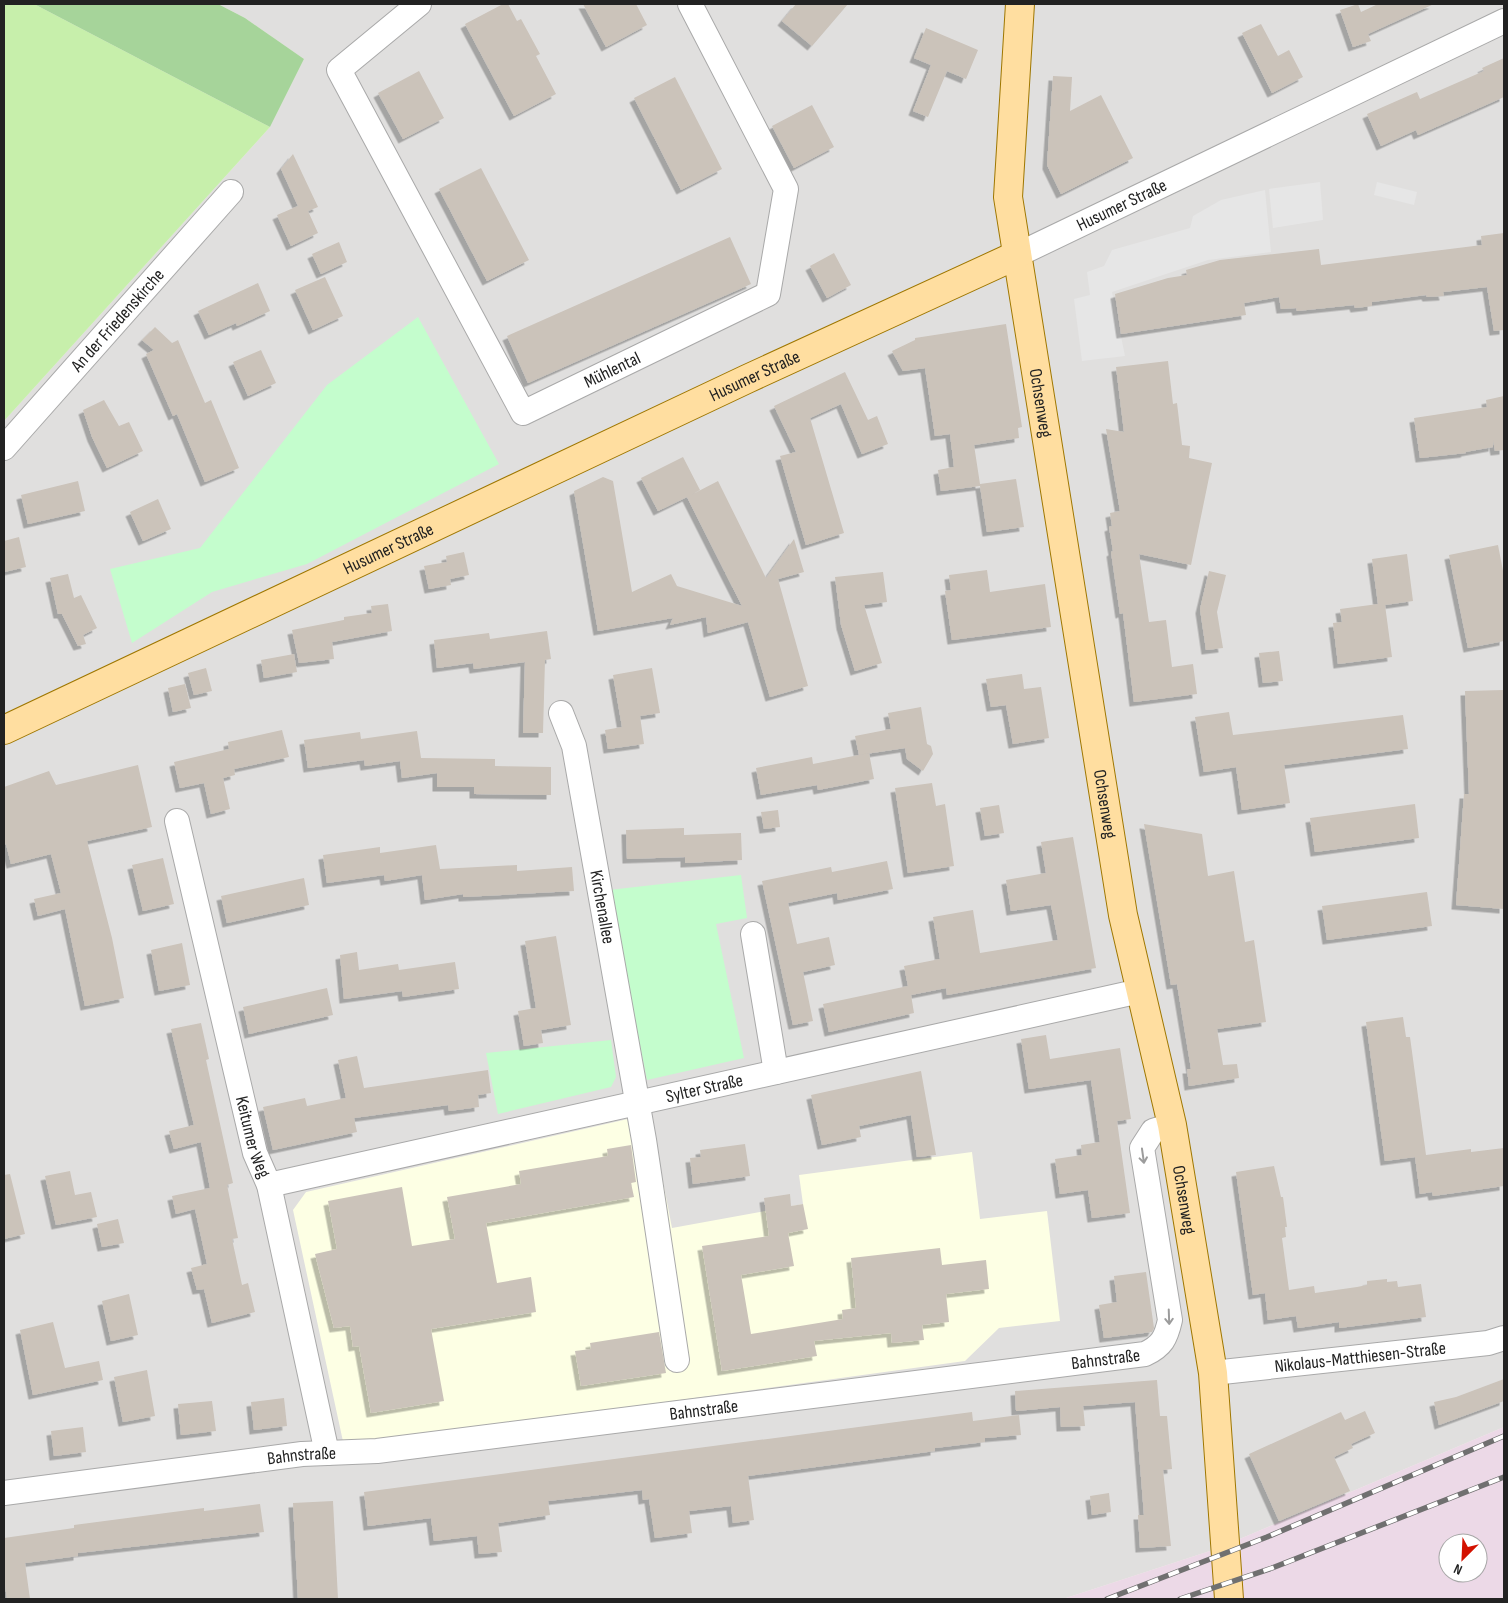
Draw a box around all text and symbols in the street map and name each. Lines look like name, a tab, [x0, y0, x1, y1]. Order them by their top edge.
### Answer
street label: Husumer Straße	[1073, 174, 1170, 235]
street label: An der Friedenskirche	[66, 264, 169, 377]
street label: Husumer Straße	[706, 346, 803, 406]
street label: Mühlental	[580, 347, 644, 392]
street label: Ochsenweg	[1025, 367, 1057, 439]
street label: Husumer Straße	[340, 518, 437, 579]
street label: Ochsenweg	[1089, 768, 1121, 840]
street label: Kirchenallee	[586, 868, 619, 946]
street label: Sylter Straße	[664, 1069, 745, 1107]
street label: Keitumer Weg	[231, 1094, 275, 1181]
one-way arrow	[1139, 1148, 1149, 1164]
street label: Ochsenweg	[1168, 1164, 1200, 1236]
one-way arrow	[1164, 1308, 1173, 1324]
street label: Nikolaus-Matthiesen-Straße	[1273, 1337, 1447, 1377]
street label: Bahnstraße	[1070, 1344, 1141, 1374]
street label: Bahnstraße	[668, 1395, 739, 1424]
street label: Bahnstraße	[266, 1442, 336, 1469]
north arrow	[1438, 1533, 1488, 1583]
text: N	[1451, 1560, 1465, 1579]

